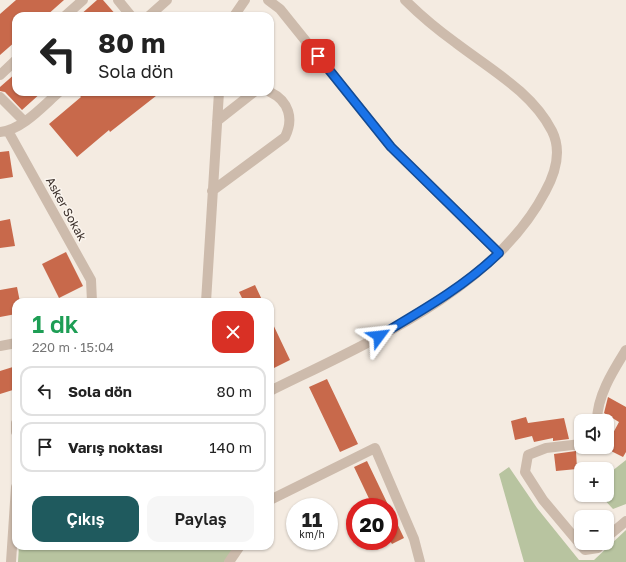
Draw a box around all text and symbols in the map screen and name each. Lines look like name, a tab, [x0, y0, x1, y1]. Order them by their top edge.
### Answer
text: 80 m	[98, 26, 166, 59]
icon: left	[32, 28, 84, 80]
pin	[301, 39, 335, 73]
icon: arrive	[307, 45, 329, 67]
text: Sola dön	[98, 60, 174, 82]
street label: Asker Sokak	[43, 174, 90, 243]
text: 1 dk	[32, 309, 79, 338]
button: close	[212, 311, 254, 353]
position arrow	[358, 315, 400, 357]
text: 220 m · 15:04	[32, 339, 114, 355]
icon: left	[34, 380, 56, 402]
text: Sola dön	[68, 382, 132, 400]
text: 80 m	[217, 382, 252, 400]
map controls	[574, 414, 614, 550]
button: sound	[574, 414, 614, 454]
icon: arrive	[34, 436, 56, 458]
text: Varış noktası	[68, 438, 163, 456]
text: 140 m	[209, 438, 252, 456]
button: +	[574, 462, 614, 502]
button: Çıkış	[32, 496, 139, 542]
button: Paylaş	[147, 496, 254, 542]
speed limit sign: 20	[346, 498, 398, 550]
text: 11	[302, 507, 322, 531]
button: −	[574, 510, 614, 550]
text: km/h	[299, 528, 325, 540]

